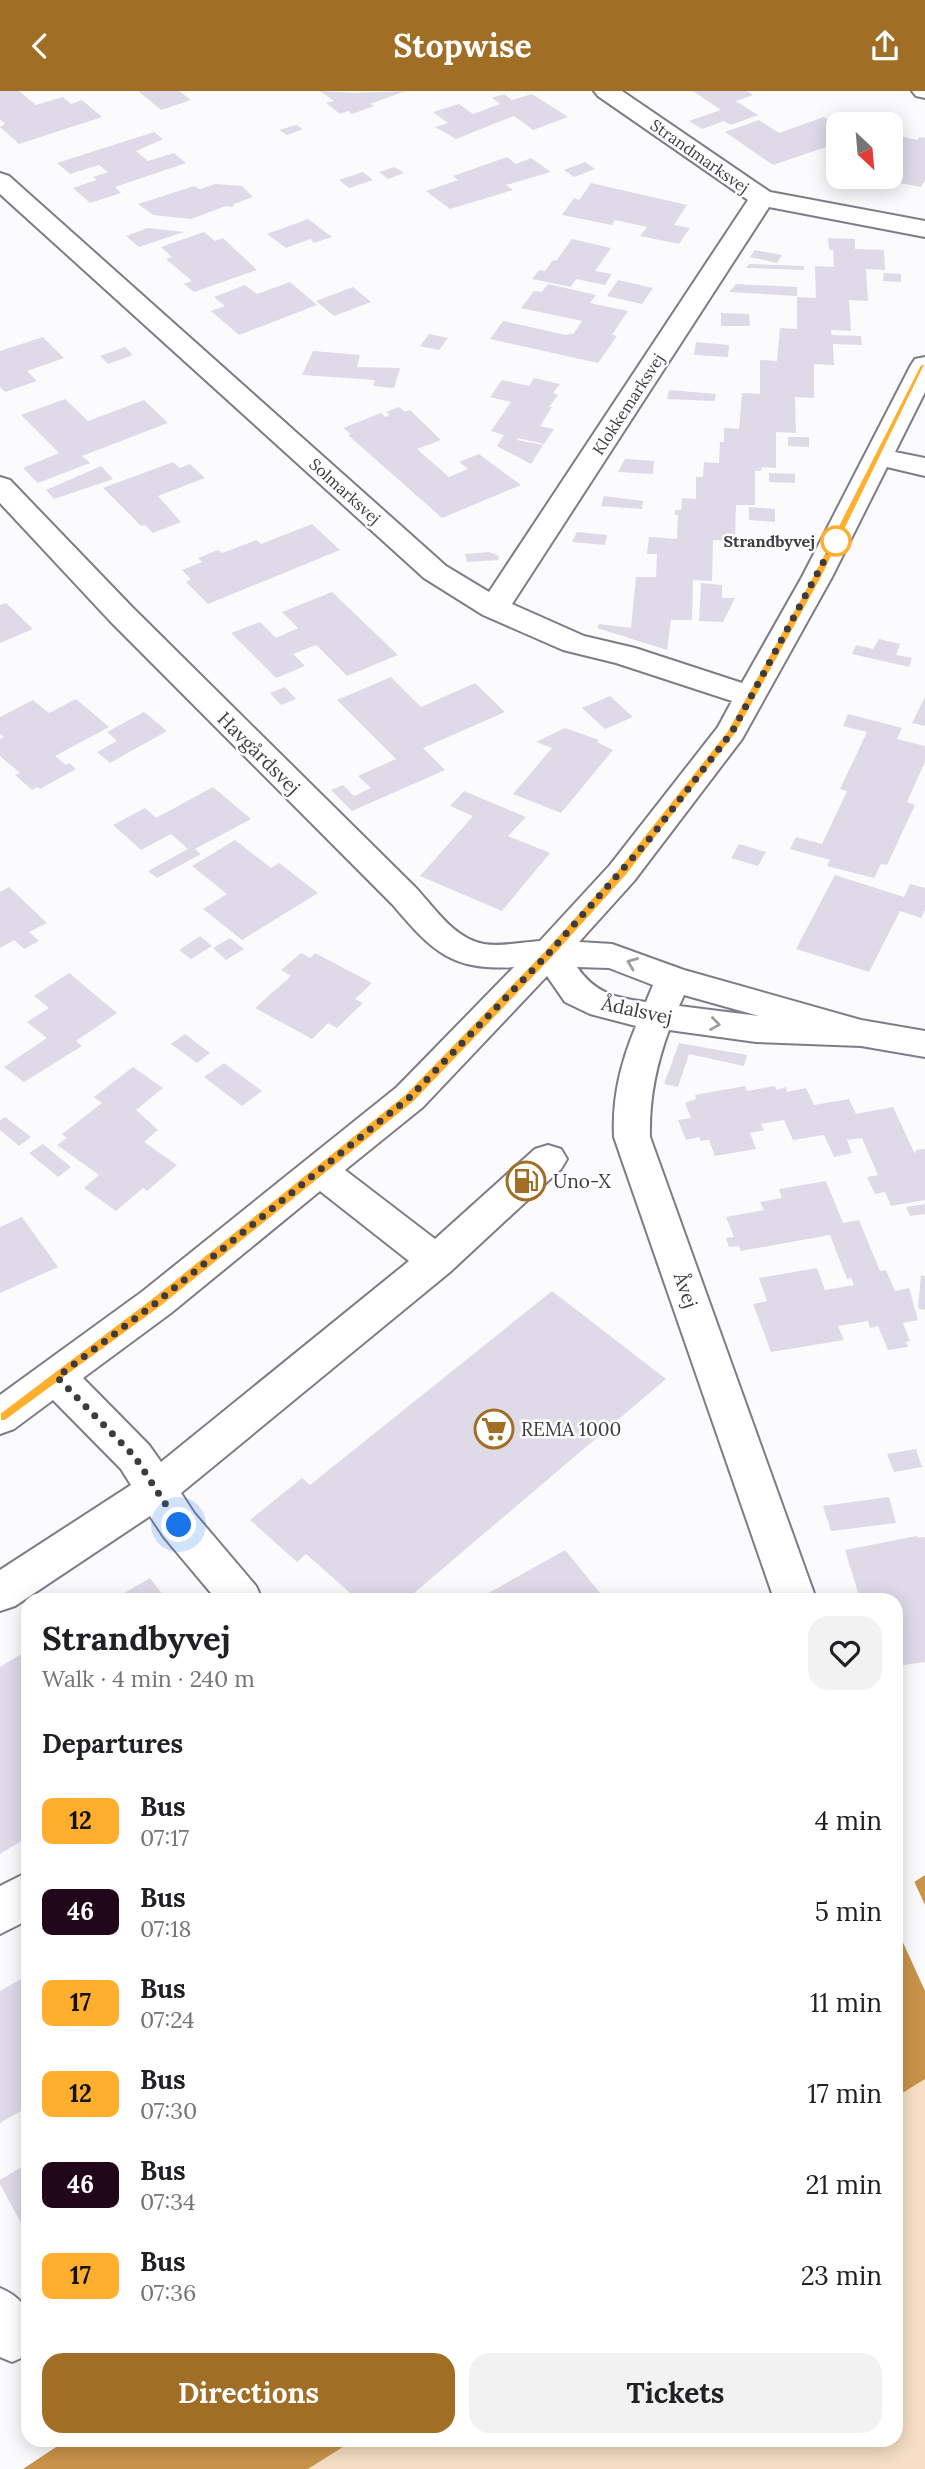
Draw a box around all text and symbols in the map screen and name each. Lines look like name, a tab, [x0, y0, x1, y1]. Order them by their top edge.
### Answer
text: Stopwise	[393, 25, 532, 66]
icon: back	[21, 27, 59, 65]
icon: share	[866, 27, 904, 65]
north arrow	[826, 112, 903, 189]
map controls	[826, 112, 903, 189]
street label: Strandmarksvej	[647, 115, 753, 197]
street label: Klokkemarksvej	[588, 350, 668, 458]
street label: Solmarksvej	[305, 454, 385, 528]
marker: Strandbyvej	[821, 526, 851, 556]
place label: Strandbyvej	[723, 531, 815, 551]
street label: Havgårdsvej	[213, 707, 305, 799]
one-way arrow	[626, 958, 638, 972]
street label: Ådalsvej	[598, 991, 675, 1029]
one-way arrow	[709, 1016, 720, 1031]
fuel station icon: Uno-X	[505, 1160, 547, 1202]
place label: Uno-X	[553, 1169, 611, 1193]
street label: Åvej	[668, 1268, 703, 1311]
supermarket icon: REMA 1000	[473, 1408, 515, 1450]
place label: REMA 1000	[521, 1417, 621, 1441]
your location	[161, 1507, 196, 1542]
button: heart	[808, 1616, 882, 1690]
text: Strandbyvej	[42, 1617, 231, 1659]
text: Walk · 4 min · 240 m	[42, 1664, 255, 1693]
text: Departures	[42, 1727, 183, 1760]
text: Bus	[140, 1790, 186, 1823]
text: 4 min	[815, 1804, 882, 1837]
text: 12	[69, 1805, 92, 1836]
text: 07:17	[140, 1823, 189, 1852]
text: Bus	[140, 1881, 186, 1914]
text: 5 min	[815, 1895, 882, 1928]
text: 46	[67, 1896, 94, 1927]
text: 07:18	[140, 1914, 191, 1943]
text: Bus	[140, 1972, 186, 2005]
text: 11 min	[810, 1986, 882, 2019]
text: 17	[70, 1987, 91, 2018]
text: 07:24	[140, 2005, 194, 2034]
text: Bus	[140, 2063, 186, 2096]
text: 17 min	[807, 2077, 882, 2110]
text: 12	[69, 2078, 92, 2109]
text: 07:30	[140, 2096, 197, 2125]
text: Bus	[140, 2154, 186, 2187]
text: 21 min	[805, 2168, 882, 2201]
text: 46	[67, 2169, 94, 2200]
text: 07:34	[140, 2187, 195, 2216]
text: Bus	[140, 2245, 186, 2278]
text: 23 min	[801, 2259, 882, 2292]
text: 17	[70, 2260, 91, 2291]
text: 07:36	[140, 2278, 196, 2307]
button: Directions	[42, 2353, 455, 2433]
button: Tickets	[469, 2353, 882, 2433]

